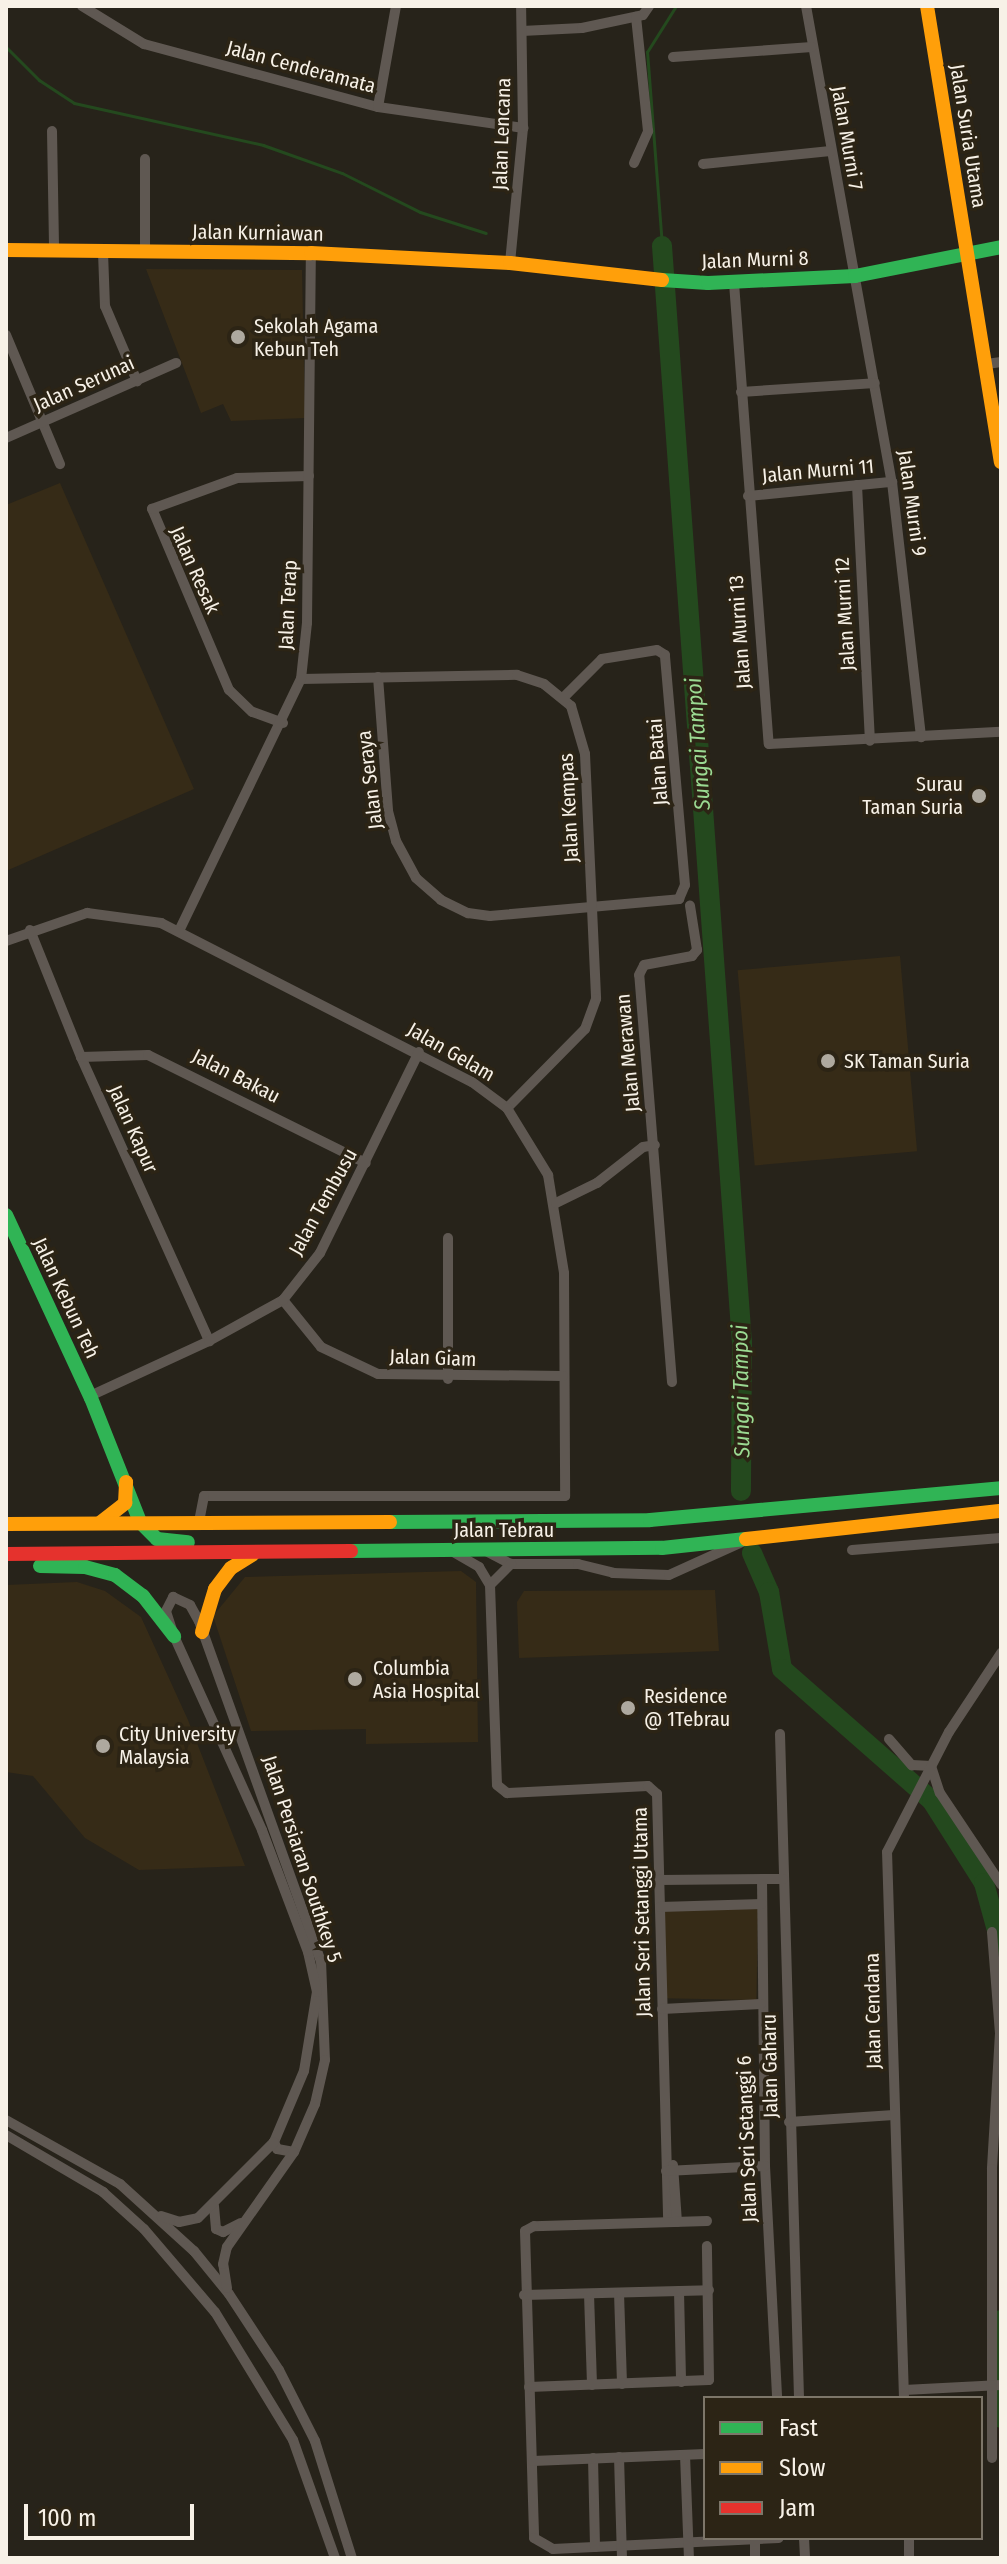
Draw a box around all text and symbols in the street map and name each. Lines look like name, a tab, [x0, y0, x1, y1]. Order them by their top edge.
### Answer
street label: Jalan Cenderamata	[224, 36, 378, 98]
street label: Jalan Suria Utama	[945, 62, 991, 210]
street label: Jalan Lencana	[488, 77, 516, 191]
street label: Jalan Murni 7	[826, 84, 868, 192]
street label: Jalan Kurniawan	[192, 220, 324, 246]
street label: Jalan Murni 8	[701, 246, 809, 274]
place label: Sekolah Agama Kebun Teh	[254, 314, 378, 361]
marker: Sekolah Agama Kebun Teh	[229, 328, 247, 346]
street label: Jalan Serunai	[30, 351, 138, 417]
street label: Jalan Murni 9	[893, 448, 931, 558]
street label: Jalan Murni 11	[761, 454, 875, 488]
street label: Jalan Resak	[165, 523, 225, 617]
street label: Jalan Murni 12	[830, 557, 860, 671]
street label: Jalan Terap	[274, 559, 302, 651]
street label: Jalan Murni 13	[724, 574, 756, 690]
water label: Sungai Tampoi	[680, 677, 716, 811]
street label: Jalan Batai	[643, 718, 673, 806]
street label: Jalan Seraya	[352, 729, 388, 831]
street label: Jalan Kempas	[554, 753, 584, 863]
place label: Surau Taman Suria	[862, 772, 963, 819]
marker: Surau Taman Suria	[970, 787, 988, 805]
street label: Jalan Merawan	[611, 993, 645, 1113]
street label: Jalan Gelam	[403, 1017, 499, 1087]
street label: Jalan Bakau	[188, 1044, 284, 1108]
place label: SK Taman Suria	[844, 1049, 970, 1073]
marker: SK Taman Suria	[819, 1052, 837, 1070]
street label: Jalan Kapur	[103, 1081, 163, 1177]
street label: Jalan Tembusu	[284, 1144, 362, 1260]
street label: Jalan Kebun Teh	[28, 1234, 104, 1362]
water label: Sungai Tampoi	[727, 1324, 755, 1458]
street label: Jalan Giam	[389, 1344, 477, 1372]
street label: Jalan Tebrau	[454, 1518, 554, 1542]
place label: Columbia Asia Hospital	[373, 1656, 480, 1703]
marker: Columbia Asia Hospital	[344, 1668, 366, 1690]
place label: Residence @ 1Tebrau	[644, 1684, 730, 1731]
marker: Residence @ 1Tebrau	[619, 1699, 637, 1717]
place label: City University Malaysia	[119, 1722, 236, 1769]
marker: City University Malaysia	[94, 1737, 112, 1755]
street label: Jalan Persiaran Southkey 5	[257, 1752, 347, 1966]
street label: Jalan Seri Setanggi Utama	[628, 1807, 656, 2017]
street label: Jalan Cendana	[860, 1953, 886, 2069]
street label: Jalan Gaharu	[757, 2014, 783, 2118]
street label: Jalan Seri Setanggi 6	[732, 2055, 762, 2223]
legend	[703, 2396, 983, 2540]
text: Fast	[779, 2414, 818, 2442]
text: Slow	[779, 2454, 825, 2482]
scale bar	[28, 2488, 198, 2538]
text: Jam	[779, 2494, 816, 2522]
text: 100 m	[38, 2504, 96, 2532]

